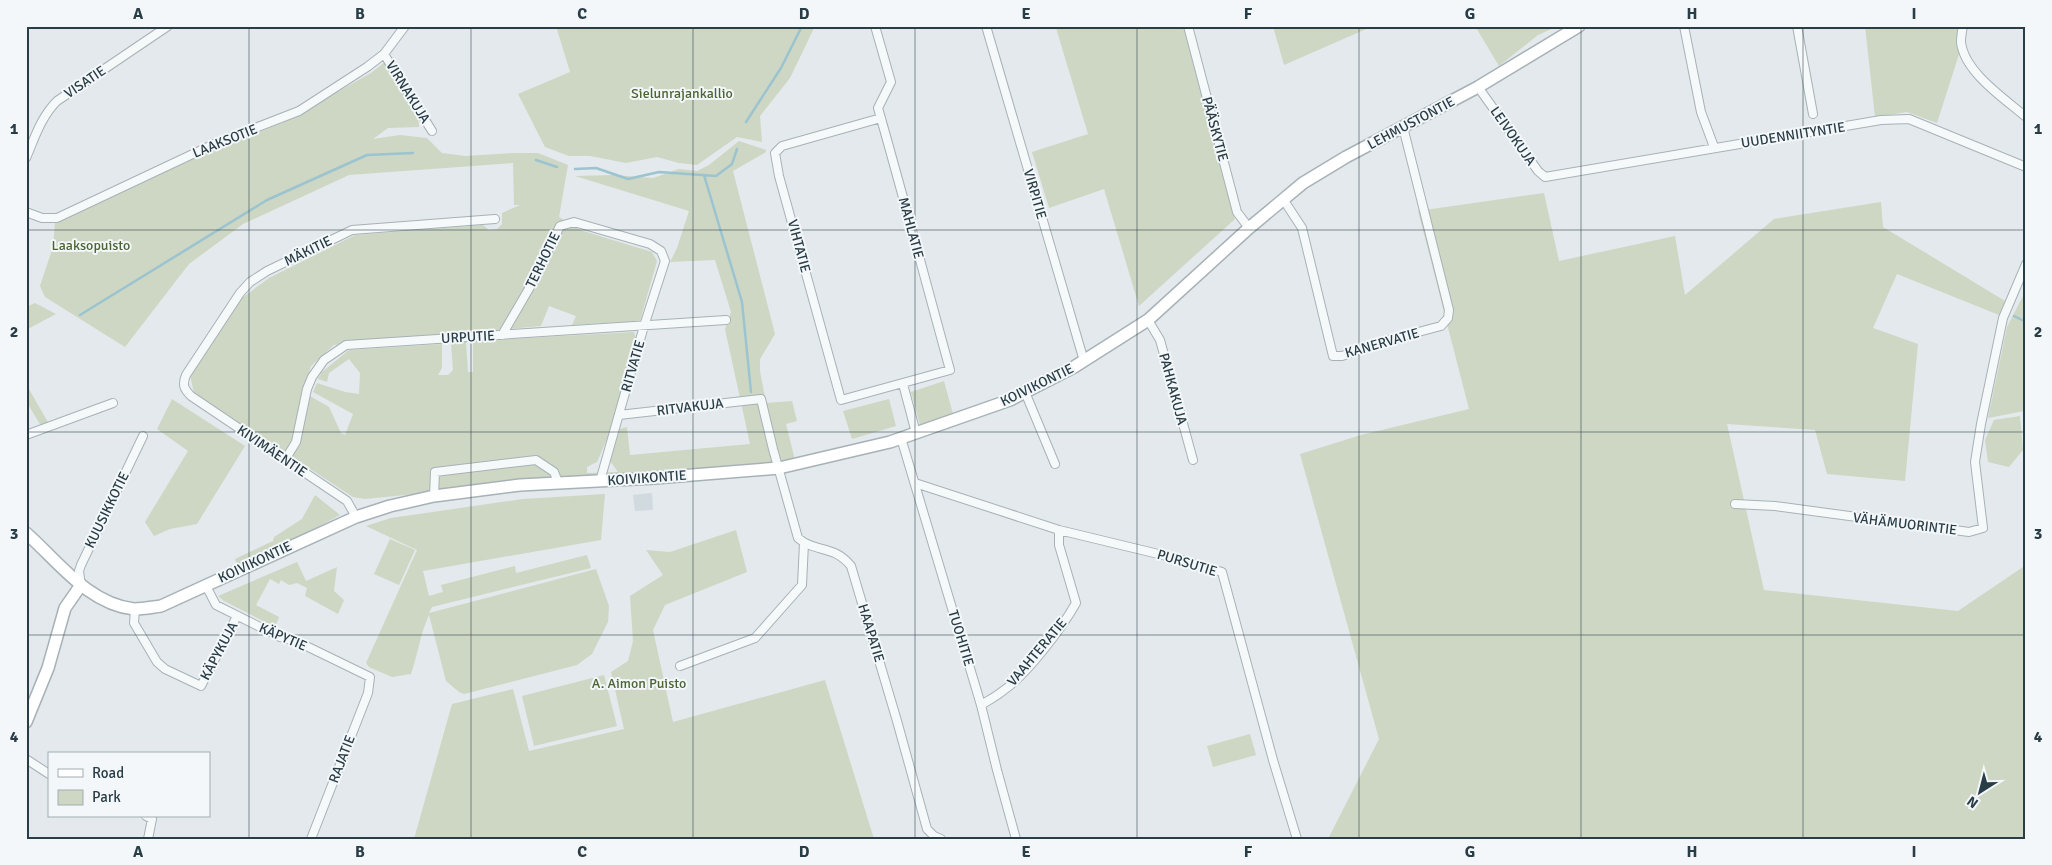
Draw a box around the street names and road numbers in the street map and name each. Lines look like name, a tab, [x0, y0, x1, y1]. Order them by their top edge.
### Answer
street label: VIRNAKUJA	[382, 58, 434, 127]
street label: VISATIE	[61, 62, 109, 102]
street label: LEHMUSTONTIE	[1364, 93, 1458, 153]
street label: PÄÄSKYTIE	[1198, 95, 1232, 163]
street label: LEIVOKUJA	[1486, 103, 1540, 169]
street label: UUDENNIITYNTIE	[1740, 118, 1846, 152]
street label: LAAKSOTIE	[190, 120, 260, 162]
street label: VIRPITIE	[1020, 167, 1050, 221]
street label: MAHLATIE	[895, 195, 927, 261]
street label: VIHTATIE	[784, 218, 814, 274]
street label: TERHOTIE	[522, 229, 564, 291]
street label: MÄKITIE	[281, 232, 335, 270]
street label: KANERVATIE	[1343, 324, 1421, 362]
street label: URPUTIE	[441, 327, 495, 347]
street label: RITVATIE	[617, 338, 649, 394]
street label: PAHKAKUJA	[1155, 351, 1191, 427]
street label: KOIVIKONTIE	[998, 360, 1077, 410]
street label: RITVAKUJA	[656, 394, 725, 420]
street label: KIVIMÄENTIE	[234, 421, 310, 481]
street label: KOIVIKONTIE	[607, 467, 687, 489]
street label: KUUSIKKOTIE	[81, 469, 133, 551]
street label: VÄHÄMUORINTIE	[1852, 509, 1958, 539]
street label: KOIVIKONTIE	[215, 537, 295, 587]
street label: PURSUTIE	[1155, 546, 1219, 580]
street label: HAAPATIE	[854, 602, 888, 664]
street label: TUOHITIE	[944, 608, 978, 668]
street label: VAAHTERATIE	[1004, 614, 1070, 690]
street label: KÄPYKUJA	[197, 618, 242, 683]
street label: KÄPYTIE	[256, 619, 310, 655]
street label: RAJATIE	[325, 733, 359, 785]

